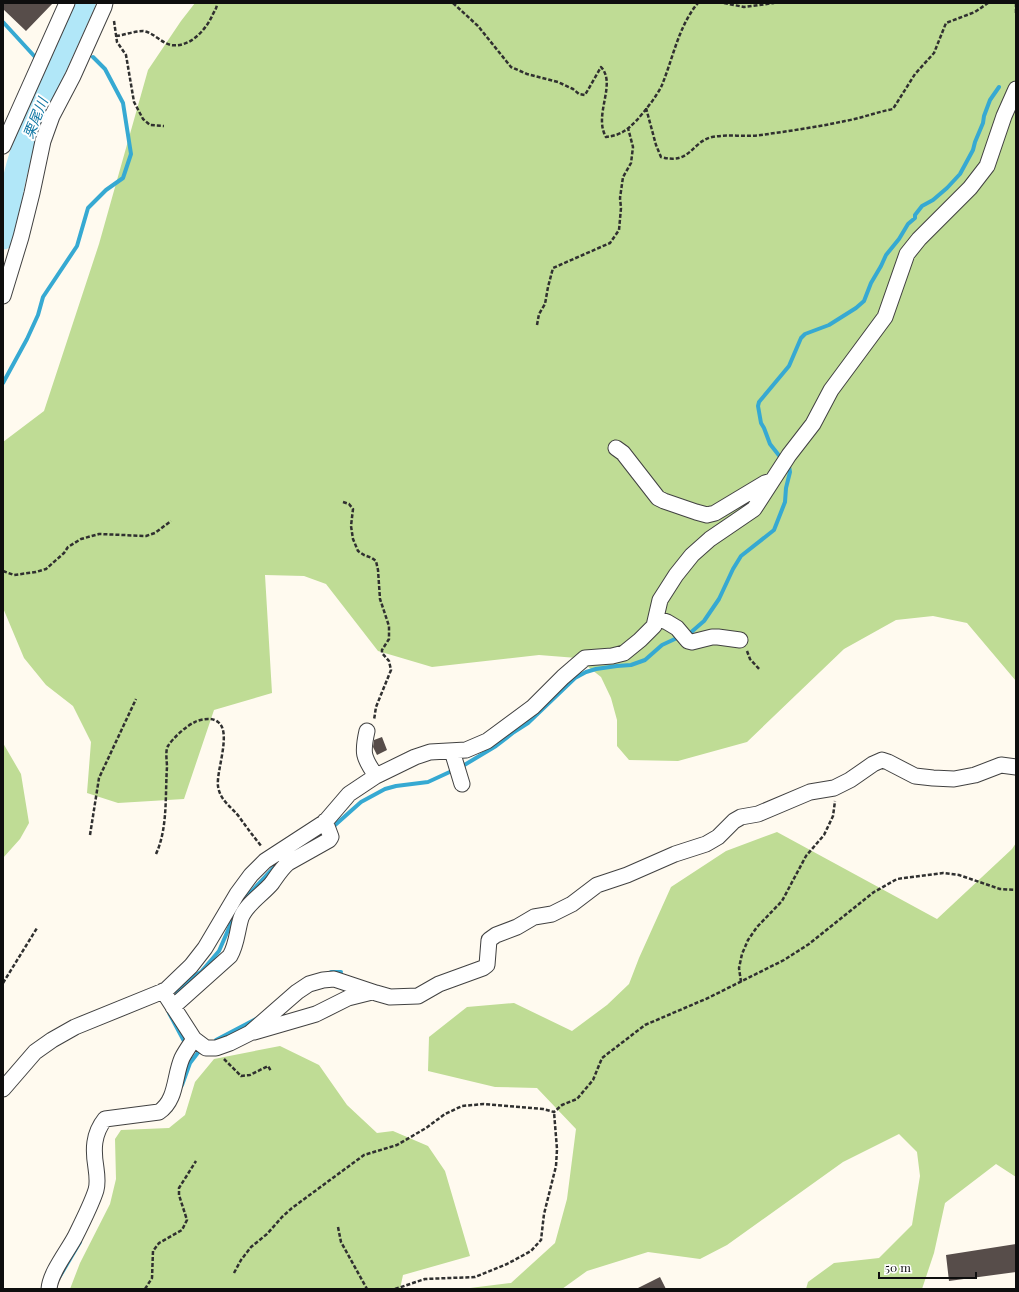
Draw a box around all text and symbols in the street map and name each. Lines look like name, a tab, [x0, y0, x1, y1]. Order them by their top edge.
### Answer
water label: 栗尾川	[18, 93, 52, 141]
scale bar	[879, 1254, 976, 1280]
text: 50 m	[885, 1259, 911, 1275]

